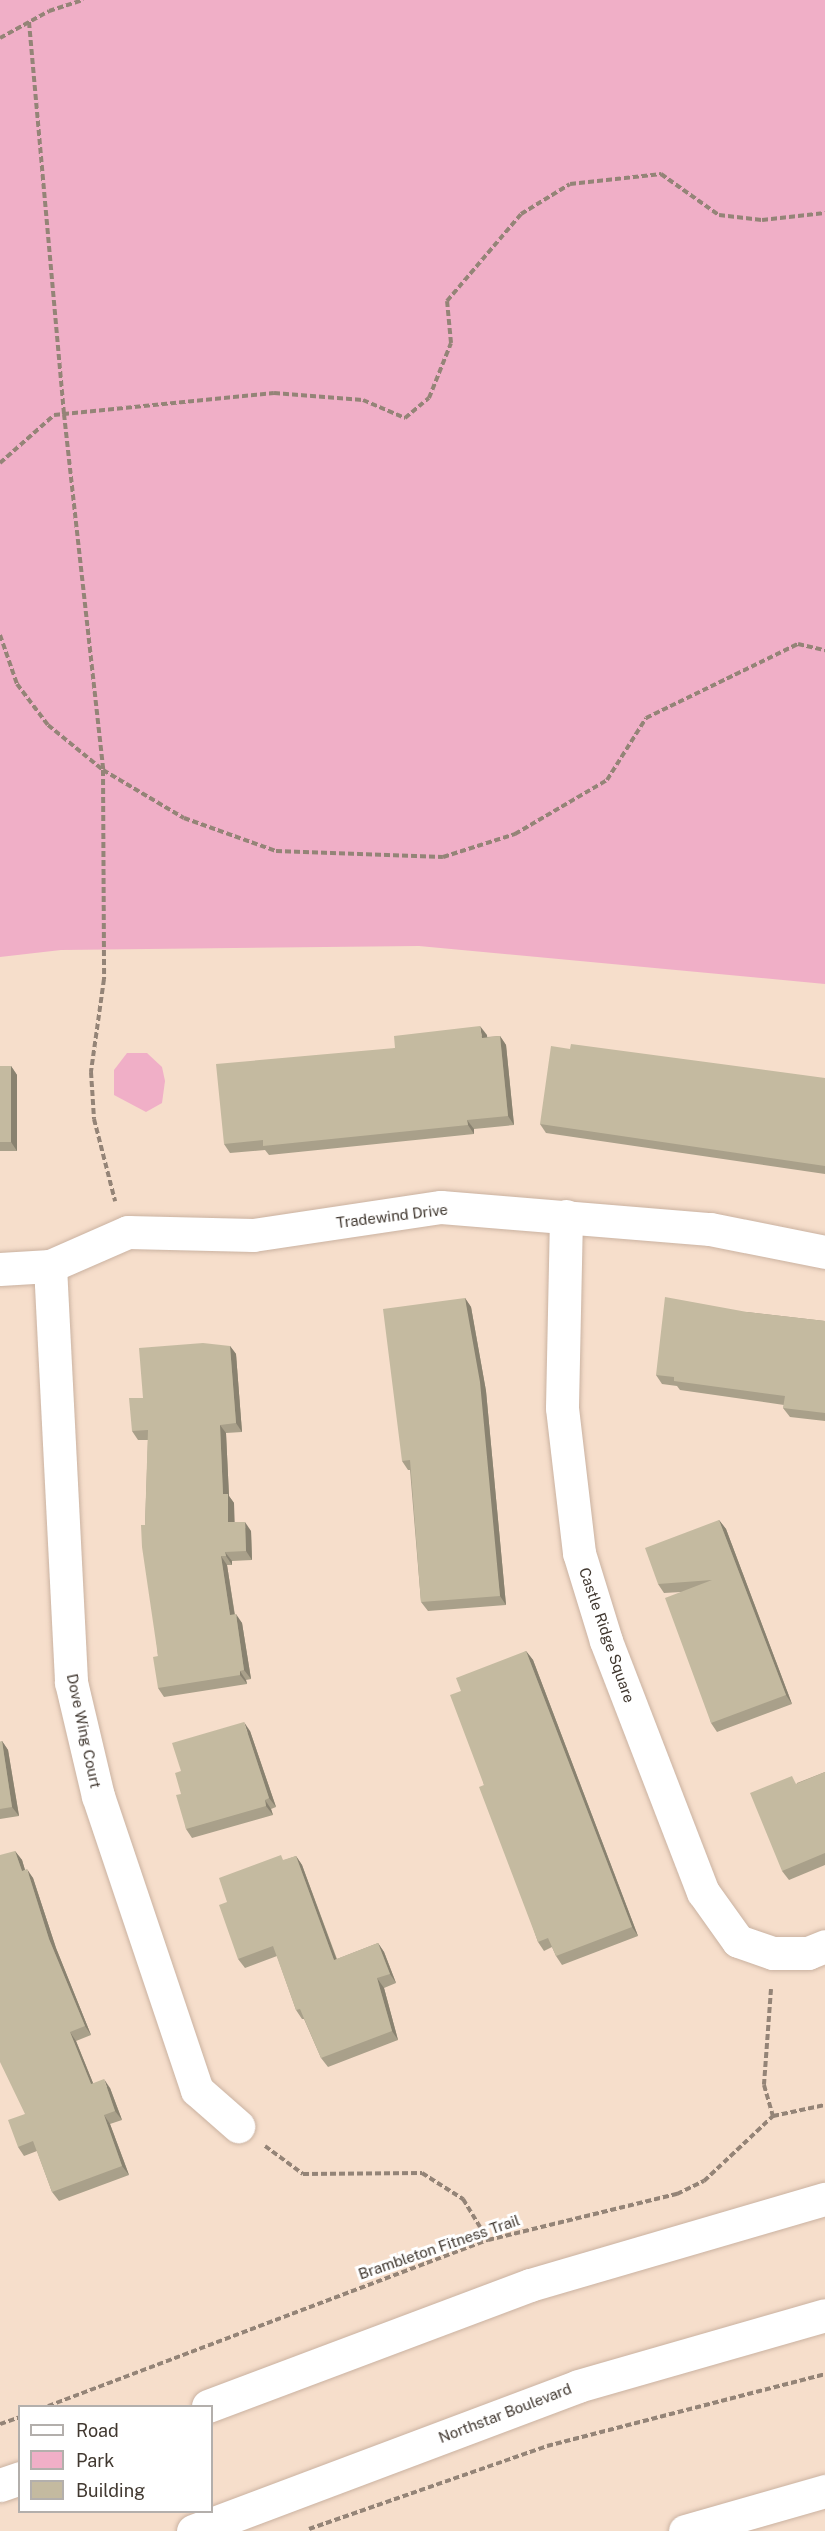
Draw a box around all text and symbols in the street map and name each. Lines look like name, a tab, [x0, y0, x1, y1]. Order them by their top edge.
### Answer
street label: Tradewind Drive	[335, 1200, 449, 1232]
street label: Castle Ridge Square	[575, 1565, 639, 1705]
street label: Dove Wing Court	[63, 1672, 105, 1790]
street label: Brambleton Fitness Trail	[356, 2211, 522, 2283]
street label: Northstar Boulevard	[436, 2379, 574, 2447]
legend	[18, 2405, 213, 2513]
text: Road	[76, 2420, 119, 2441]
text: Park	[76, 2450, 114, 2471]
text: Building	[76, 2480, 145, 2501]

